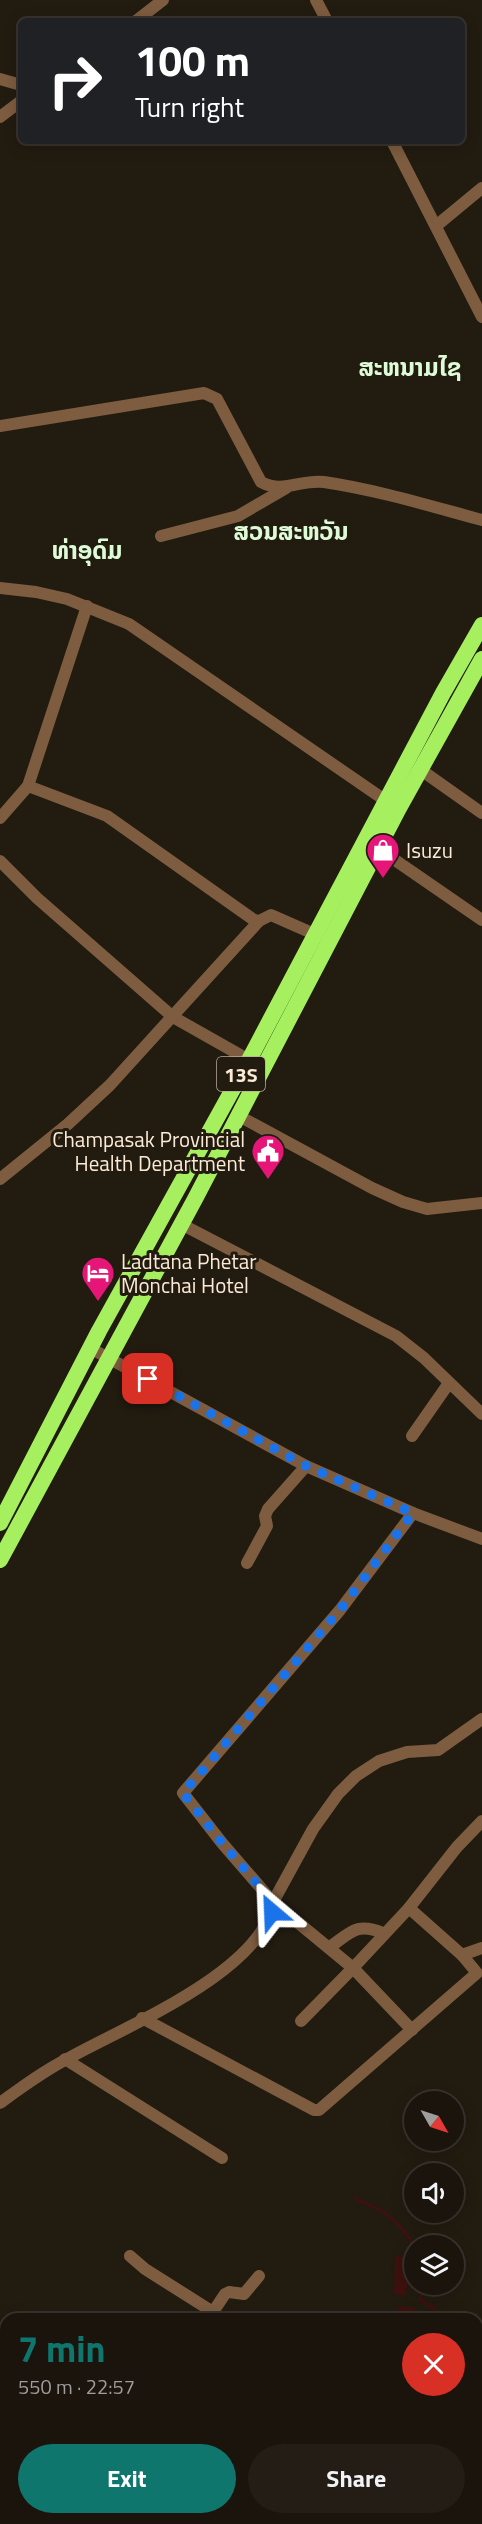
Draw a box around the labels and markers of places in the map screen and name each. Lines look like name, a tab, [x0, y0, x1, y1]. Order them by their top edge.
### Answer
shop icon: Isuzu	[365, 832, 401, 879]
place label: Isuzu	[406, 834, 453, 866]
place label: Champasak Provincial Health Department	[52, 1123, 246, 1179]
public building icon: Champasak Provincial Health Department	[250, 1133, 286, 1180]
place label: Ladtana Phetar Monchai Hotel	[121, 1245, 256, 1301]
hotel icon: Ladtana Phetar Monchai Hotel	[80, 1255, 116, 1302]
pin	[122, 1353, 173, 1404]

